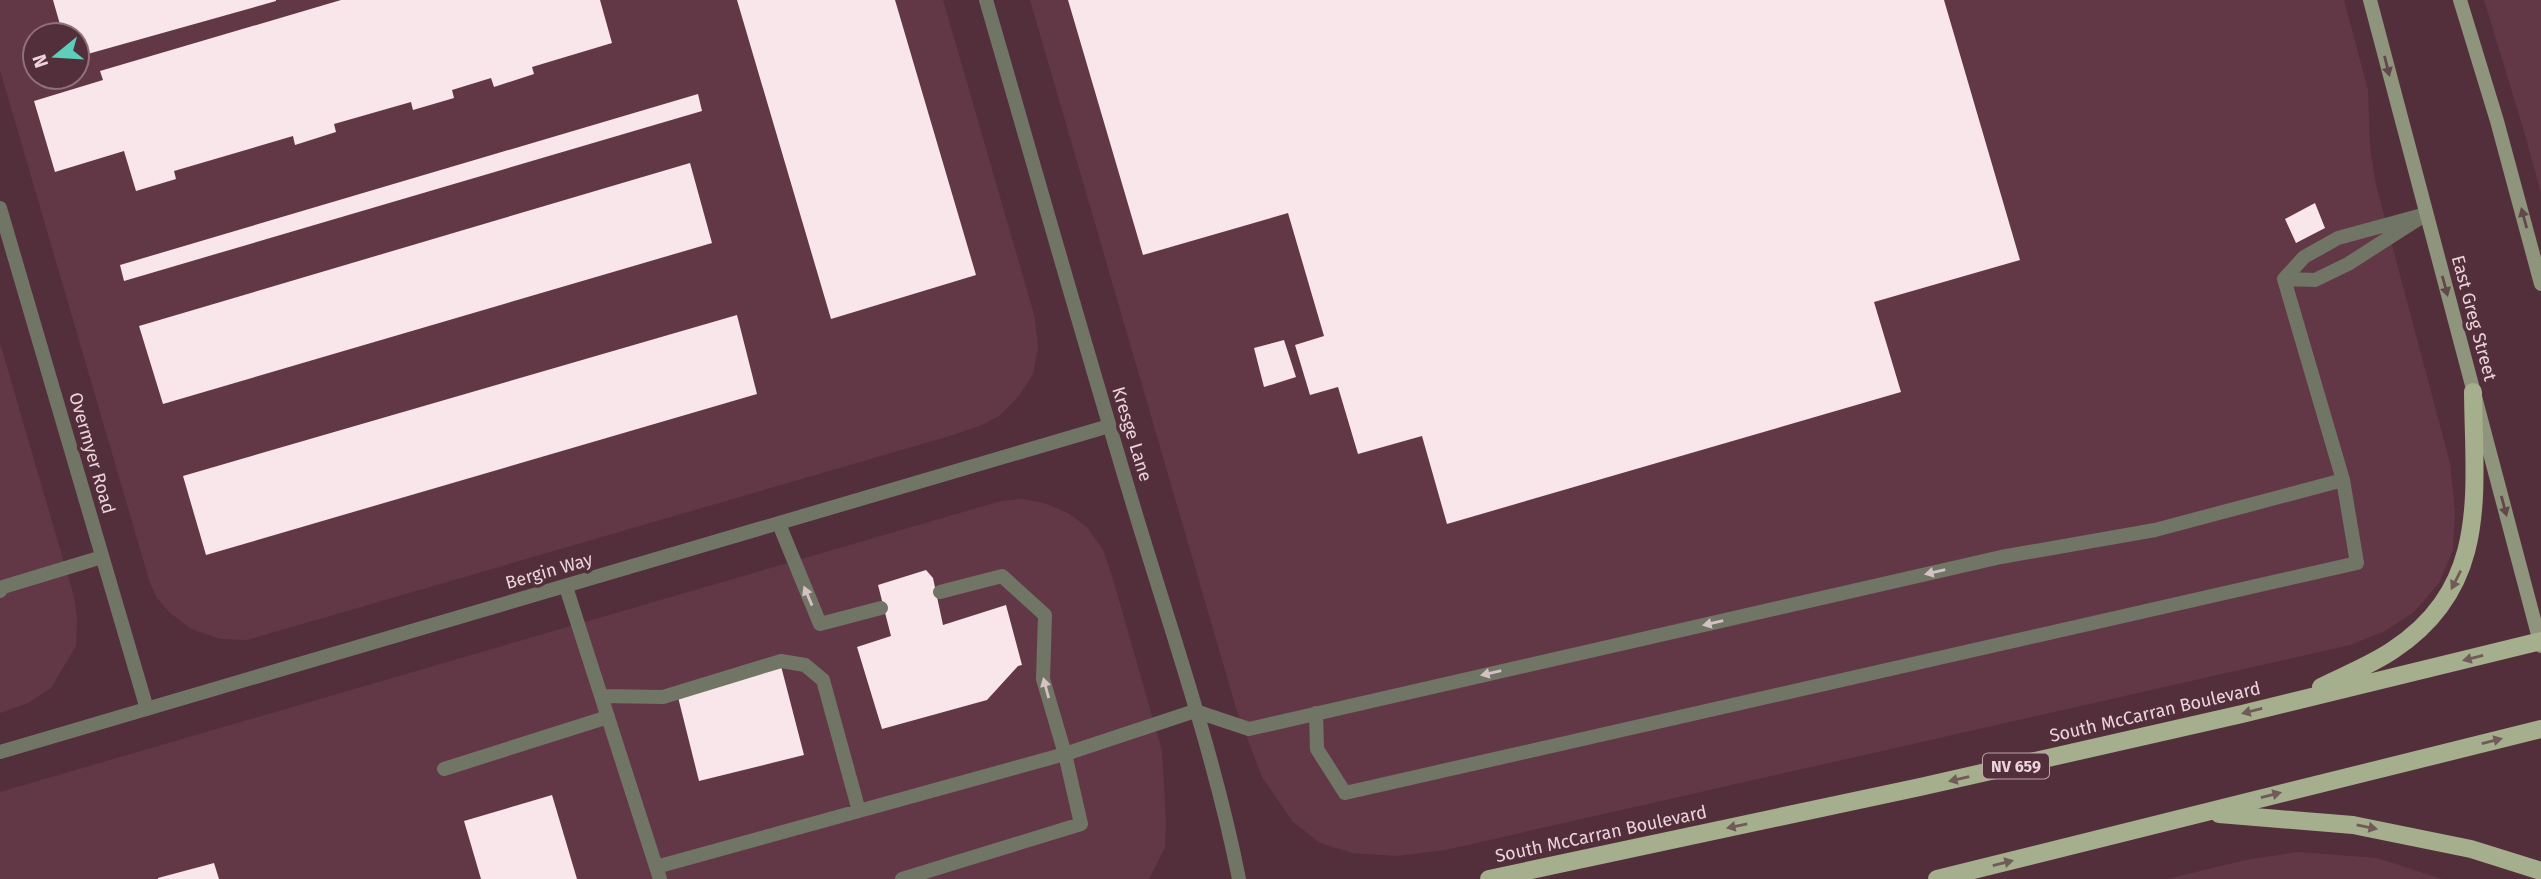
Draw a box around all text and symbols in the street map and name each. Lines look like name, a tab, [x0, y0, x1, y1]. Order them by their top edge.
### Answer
north arrow	[21, 21, 91, 91]
text: N	[27, 52, 53, 71]
one-way arrow	[2382, 55, 2393, 77]
one-way arrow	[2518, 207, 2529, 229]
street label: East Greg Street	[2447, 253, 2501, 384]
one-way arrow	[2440, 275, 2451, 297]
street label: Kresge Lane	[1107, 384, 1157, 484]
street label: Overmyer Road	[64, 390, 120, 516]
one-way arrow	[2499, 495, 2510, 517]
street label: Bergin Way	[503, 548, 595, 594]
one-way arrow	[1923, 567, 1945, 578]
one-way arrow	[2451, 570, 2462, 590]
one-way arrow	[803, 586, 814, 607]
one-way arrow	[1702, 617, 1724, 628]
one-way arrow	[2462, 653, 2484, 664]
one-way arrow	[1480, 668, 1502, 679]
one-way arrow	[1040, 677, 1051, 699]
street label: South McCarran Boulevard	[2047, 677, 2263, 747]
one-way arrow	[2241, 706, 2263, 717]
one-way arrow	[2481, 735, 2503, 746]
road number: NV 659	[1983, 754, 2049, 778]
one-way arrow	[1948, 773, 1970, 784]
one-way arrow	[2260, 789, 2282, 800]
street label: South McCarran Boulevard	[1493, 801, 1709, 867]
one-way arrow	[1726, 821, 1748, 832]
one-way arrow	[2357, 822, 2379, 833]
one-way arrow	[1992, 857, 2014, 868]

